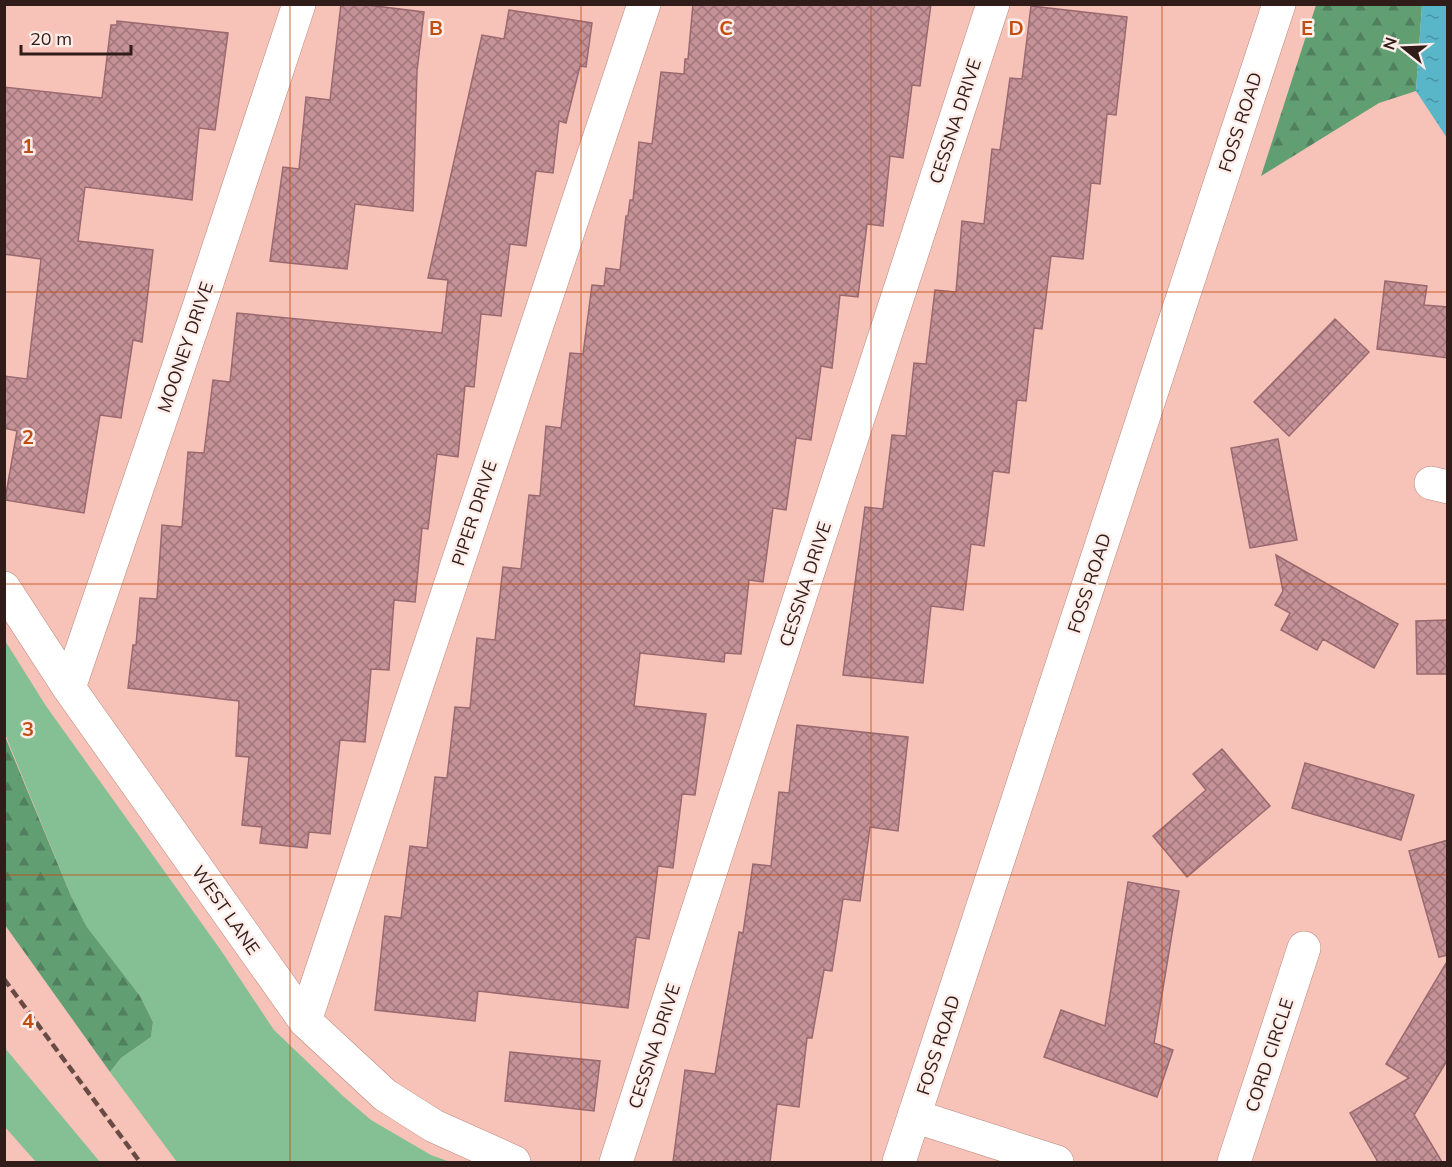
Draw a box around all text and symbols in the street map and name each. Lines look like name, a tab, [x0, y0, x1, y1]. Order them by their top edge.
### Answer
text: B	[429, 15, 443, 40]
text: C	[719, 15, 733, 40]
text: D	[1008, 15, 1024, 40]
text: E	[1301, 15, 1313, 40]
scale bar	[21, 18, 130, 56]
north arrow	[1374, 18, 1434, 78]
text: 20 m	[30, 27, 72, 50]
text: N	[1378, 35, 1401, 52]
street label: CESSNA DRIVE	[924, 56, 986, 186]
street label: FOSS ROAD	[1213, 69, 1267, 175]
text: 1	[22, 133, 34, 158]
street label: MOONEY DRIVE	[152, 279, 218, 415]
text: 2	[22, 424, 34, 449]
street label: PIPER DRIVE	[446, 457, 502, 569]
street label: CESSNA DRIVE	[774, 519, 836, 649]
street label: FOSS ROAD	[1062, 530, 1116, 636]
text: 3	[22, 716, 34, 741]
street label: WEST LANE	[187, 861, 265, 959]
street label: CESSNA DRIVE	[623, 981, 685, 1111]
street label: FOSS ROAD	[911, 992, 965, 1098]
street label: CORD CIRCLE	[1240, 995, 1298, 1115]
text: 4	[22, 1008, 34, 1033]

